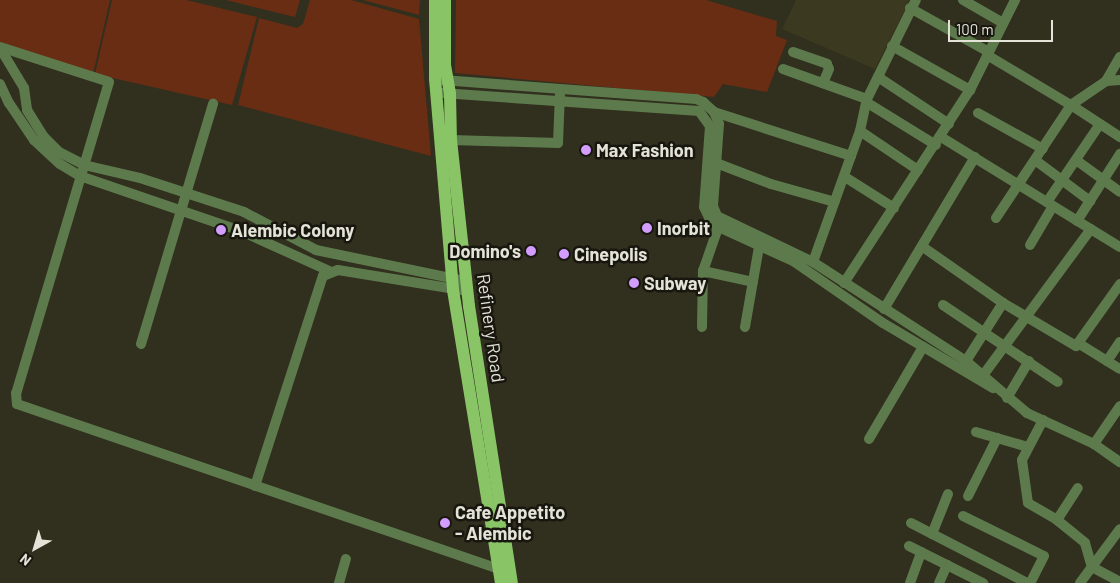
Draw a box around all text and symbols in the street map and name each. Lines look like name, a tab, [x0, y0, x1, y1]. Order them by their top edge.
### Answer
scale bar	[950, 10, 1055, 42]
text: 100 m	[956, 20, 994, 38]
place label: Max Fashion	[596, 139, 694, 161]
marker: Max Fashion	[580, 144, 592, 156]
place label: Inorbit	[657, 217, 710, 239]
place label: Alembic Colony	[231, 219, 354, 241]
marker: Inorbit	[641, 222, 653, 234]
marker: Alembic Colony	[215, 224, 227, 236]
place label: Domino's	[449, 240, 521, 262]
place label: Cinepolis	[574, 243, 647, 265]
marker: Domino's	[525, 245, 537, 257]
marker: Cinepolis	[558, 248, 570, 260]
street label: Refinery Road	[473, 272, 509, 384]
place label: Subway	[644, 272, 706, 294]
marker: Subway	[628, 277, 640, 289]
place label: Cafe Appetito - Alembic	[455, 502, 565, 544]
marker: Cafe Appetito - Alembic	[439, 517, 451, 529]
north arrow	[10, 523, 60, 573]
text: N	[16, 551, 34, 570]

